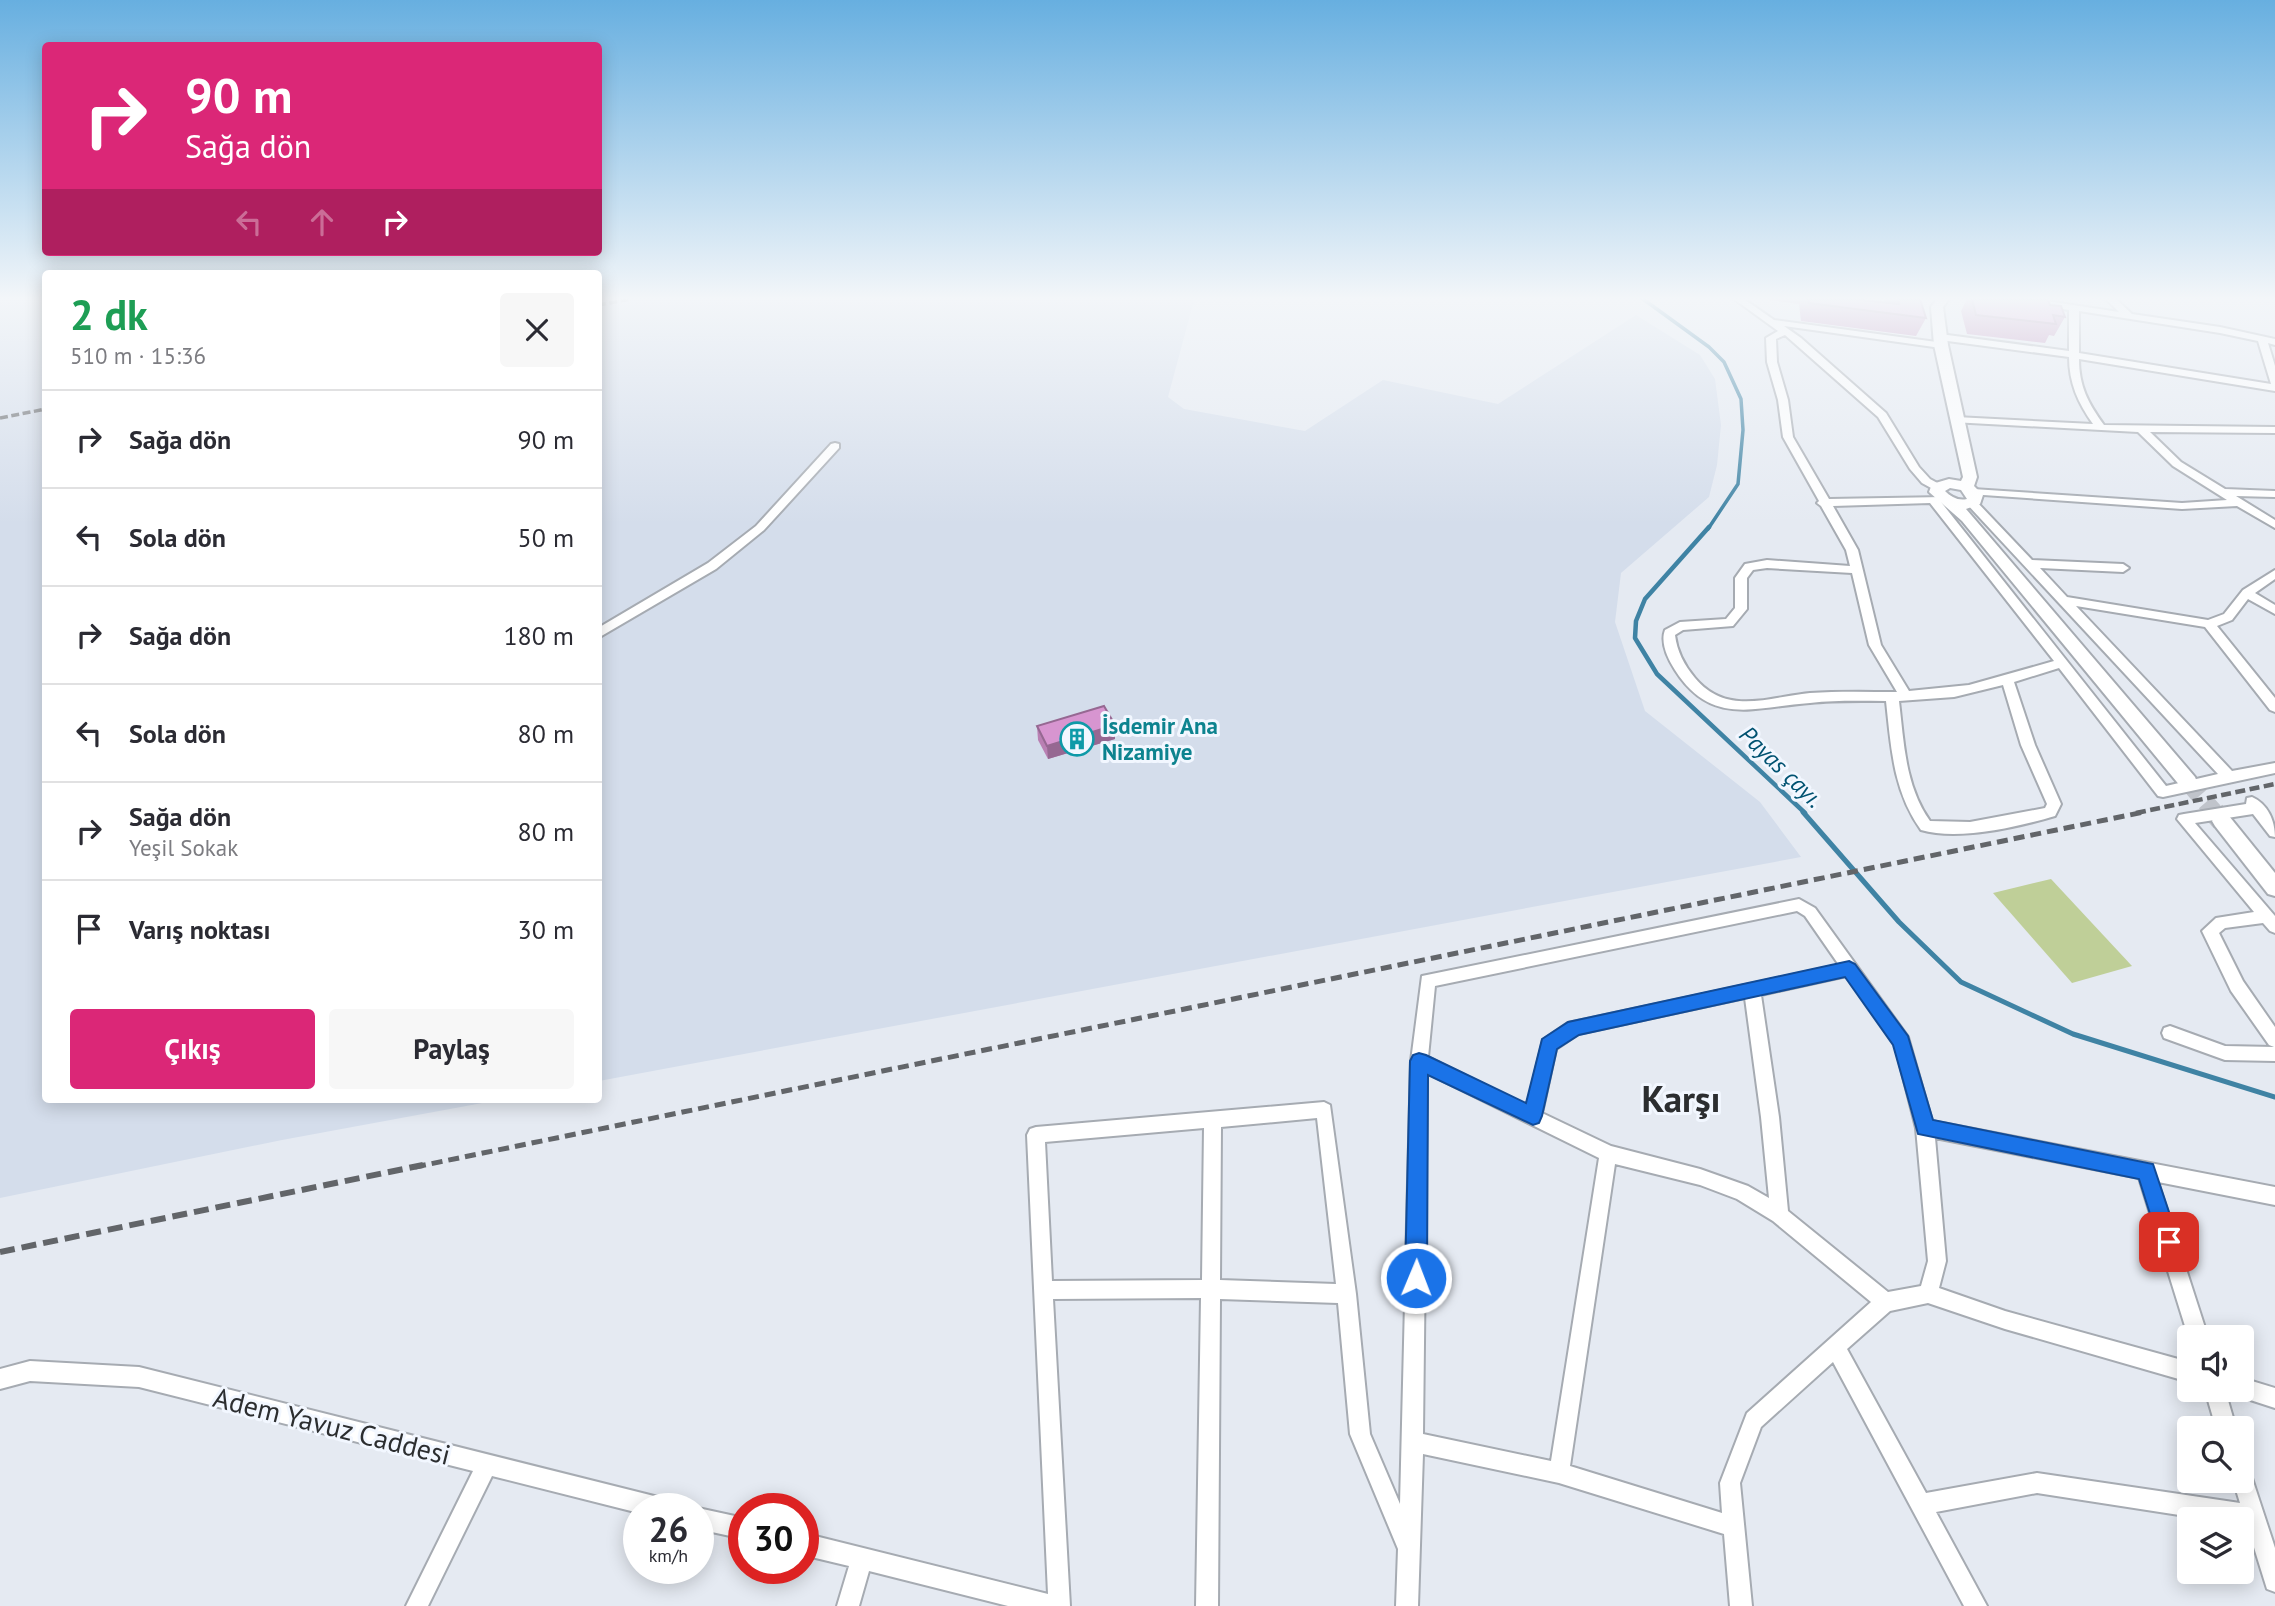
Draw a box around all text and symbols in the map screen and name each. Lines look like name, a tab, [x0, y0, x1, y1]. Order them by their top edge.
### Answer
text: 90 m	[185, 63, 292, 127]
icon: right	[70, 70, 161, 161]
text: Sağa dön	[185, 125, 311, 167]
icon: left	[230, 203, 268, 241]
icon: ahead	[303, 203, 341, 241]
icon: right	[376, 203, 414, 241]
text: 2 dk	[70, 287, 148, 342]
button: close	[500, 293, 574, 367]
text: 510 m · 15:36	[70, 341, 206, 370]
icon: right	[70, 420, 108, 458]
text: Sağa dön	[129, 423, 231, 456]
text: 90 m	[518, 423, 574, 456]
icon: left	[70, 518, 108, 556]
text: Sola dön	[129, 521, 226, 554]
text: 50 m	[518, 521, 574, 554]
icon: right	[70, 616, 108, 654]
text: Sağa dön	[129, 619, 231, 652]
text: 180 m	[503, 619, 574, 652]
place label: İsdemir Ana Nizamiye	[1102, 711, 1218, 766]
icon: left	[70, 714, 108, 752]
text: Sola dön	[129, 717, 226, 750]
text: 80 m	[518, 717, 574, 750]
water label: Payas çayı.	[1733, 719, 1830, 814]
building icon: İsdemir Ana Nizamiye	[1058, 720, 1096, 758]
text: Sağa dön	[129, 800, 231, 833]
icon: right	[70, 812, 108, 850]
text: 80 m	[518, 815, 574, 848]
text: Yeşil Sokak	[129, 833, 238, 862]
icon: arrive	[70, 910, 108, 948]
text: Varış noktası	[129, 913, 271, 946]
text: 30 m	[518, 913, 574, 946]
button: Çıkış	[70, 1009, 315, 1089]
button: Paylaş	[329, 1009, 574, 1089]
district label: Karşı	[1641, 1074, 1721, 1122]
pin	[2139, 1212, 2199, 1272]
icon: arrive	[2150, 1223, 2188, 1261]
position arrow	[1379, 1241, 1453, 1315]
map controls	[2177, 1325, 2254, 1584]
button: sound	[2177, 1325, 2254, 1402]
street label: Adem Yavuz Caddesi	[210, 1378, 455, 1473]
button: search	[2177, 1416, 2254, 1493]
speed limit sign: 30	[728, 1493, 819, 1584]
text: 26	[649, 1506, 688, 1552]
button: layers	[2177, 1507, 2254, 1584]
text: km/h	[649, 1544, 688, 1567]

